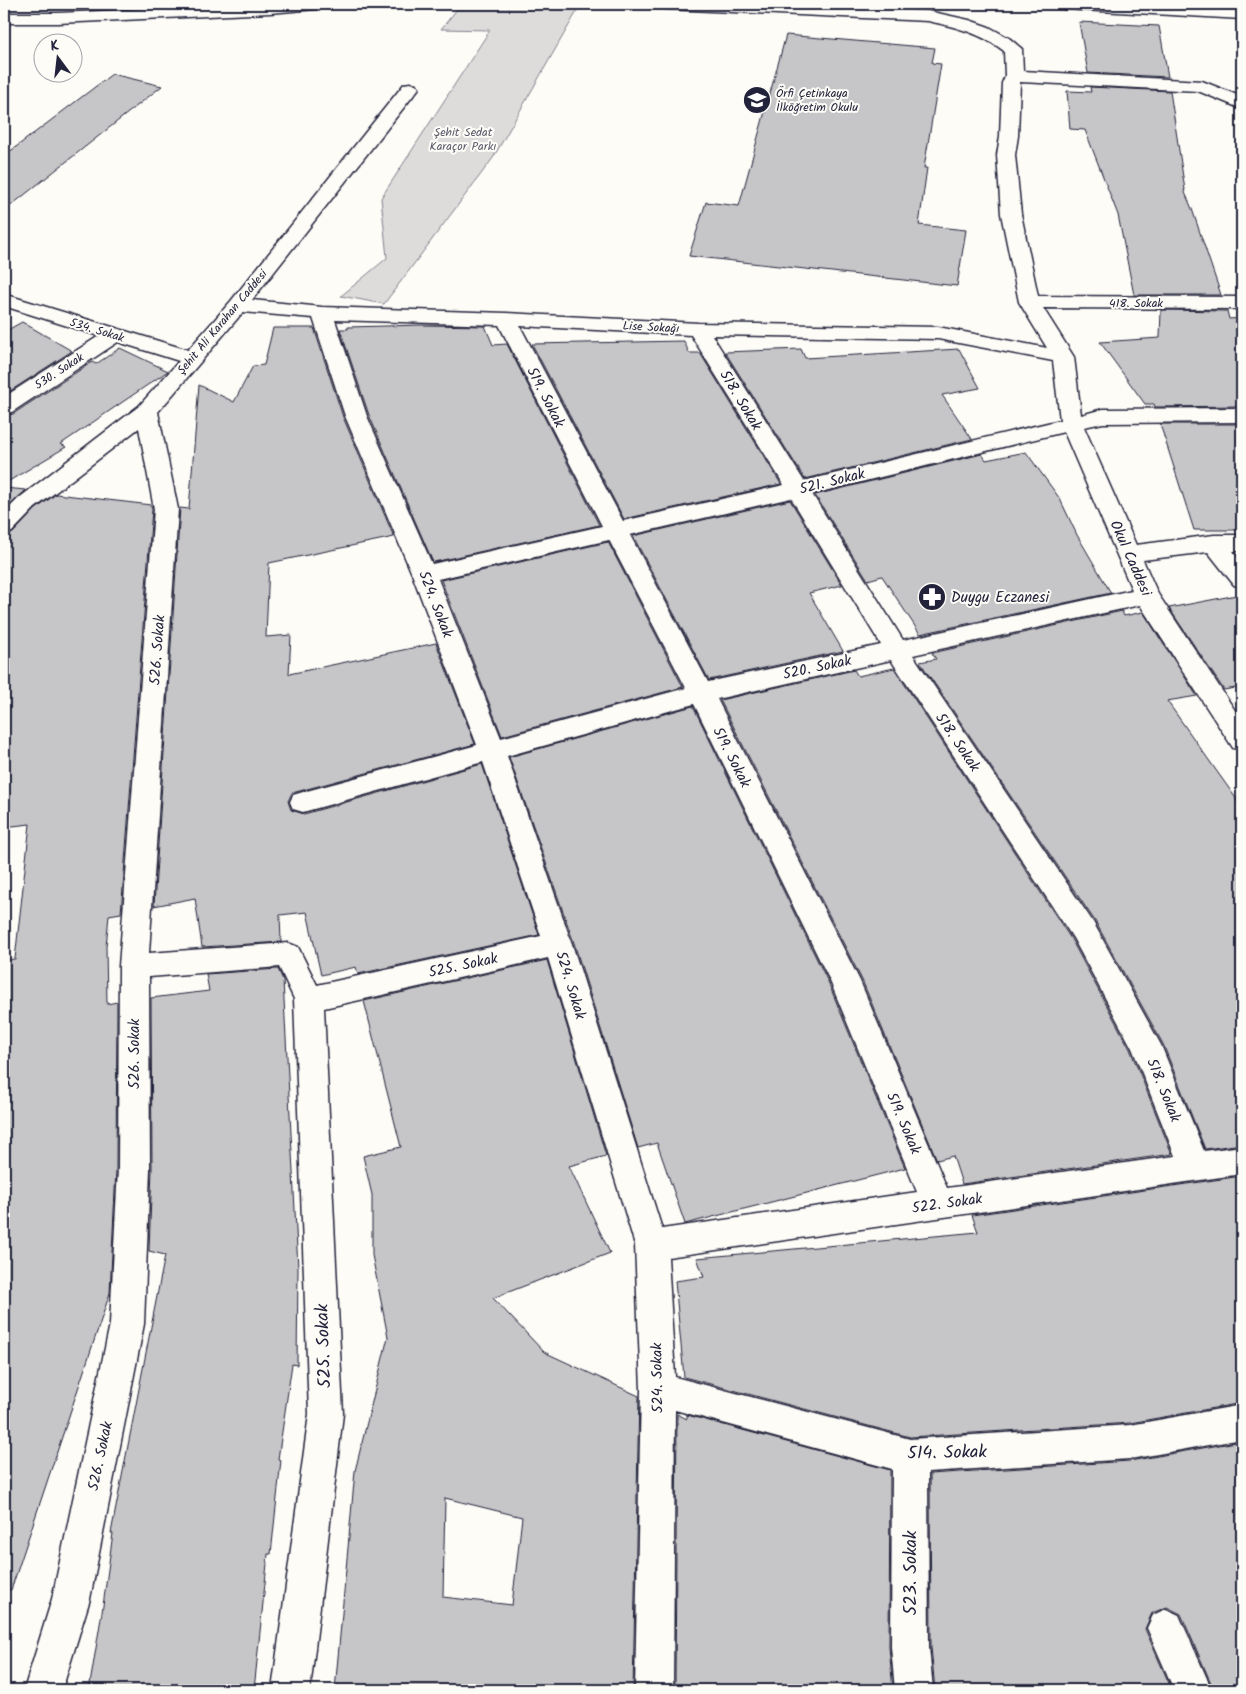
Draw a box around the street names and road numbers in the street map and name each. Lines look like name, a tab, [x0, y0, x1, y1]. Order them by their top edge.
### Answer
street label: Şehit Ali Karahan Caddesi	[173, 265, 273, 379]
street label: 418. Sokak	[1109, 294, 1163, 313]
street label: 534. Sokak	[67, 313, 127, 348]
street label: Lise Sokağı	[622, 317, 680, 338]
street label: 530. Sokak	[31, 348, 88, 395]
street label: 519. Sokak	[520, 363, 571, 433]
street label: 518. Sokak	[713, 366, 768, 436]
street label: 521. Sokak	[797, 462, 869, 502]
street label: Okul Caddesi	[1103, 517, 1158, 602]
street label: 524. Sokak	[411, 567, 459, 642]
street label: 526. Sokak	[144, 613, 172, 686]
street label: 520. Sokak	[781, 649, 855, 687]
street label: 518. Sokak	[928, 708, 986, 778]
street label: 519. Sokak	[706, 723, 757, 793]
street label: 525. Sokak	[426, 947, 501, 985]
street label: 524. Sokak	[548, 948, 592, 1023]
street label: 526. Sokak	[123, 1018, 147, 1089]
street label: 518. Sokak	[1139, 1055, 1187, 1127]
street label: 519. Sokak	[879, 1089, 927, 1159]
street label: 522. Sokak	[910, 1187, 985, 1221]
street label: 525. Sokak	[309, 1303, 340, 1389]
street label: 524. Sokak	[645, 1342, 671, 1413]
street label: 526. Sokak	[82, 1418, 120, 1493]
street label: 514. Sokak	[907, 1438, 988, 1469]
street label: 523. Sokak	[897, 1530, 926, 1615]

